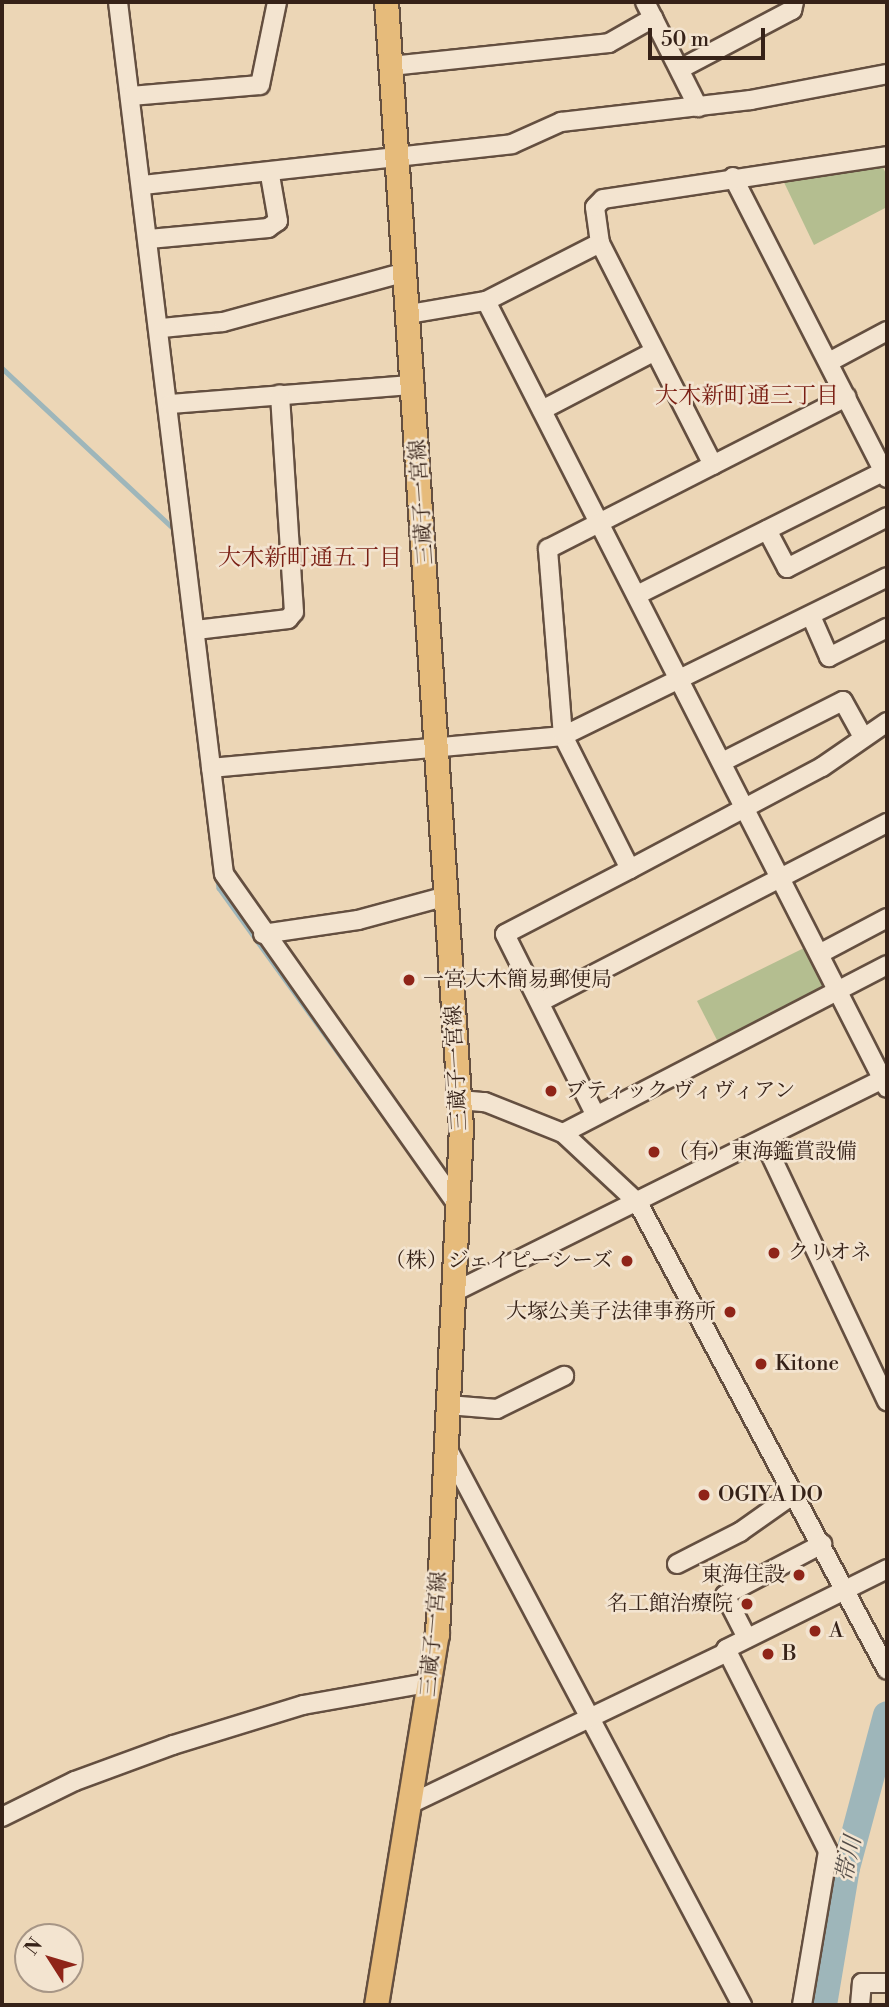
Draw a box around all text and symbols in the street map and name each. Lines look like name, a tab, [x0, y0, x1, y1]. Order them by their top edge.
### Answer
scale bar	[651, 14, 768, 58]
text: 50 m	[661, 27, 709, 53]
district label: 大木新町通三丁目	[655, 382, 839, 410]
street label: 三蔵子一宮線	[405, 438, 439, 566]
district label: 大木新町通五丁目	[218, 544, 402, 572]
place label: 一宮大木簡易郵便局	[423, 967, 612, 993]
marker: 一宮大木簡易郵便局	[401, 972, 417, 988]
street label: 三蔵子一宮線	[441, 1004, 473, 1132]
place label: ブティック ヴィヴィアン	[565, 1078, 800, 1104]
marker: ブティック ヴィヴィアン	[543, 1083, 559, 1099]
place label: （有）東海鑑賞設備	[668, 1139, 857, 1165]
marker: （有）東海鑑賞設備	[646, 1144, 662, 1160]
place label: クリオネ	[788, 1240, 872, 1266]
marker: クリオネ	[766, 1245, 782, 1261]
place label: （株）ジェイピーシーズ	[383, 1248, 613, 1274]
marker: （株）ジェイピーシーズ	[619, 1253, 635, 1269]
place label: 大塚公美子法律事務所	[506, 1299, 716, 1325]
marker: 大塚公美子法律事務所	[722, 1304, 738, 1320]
place label: Kitone	[775, 1351, 839, 1377]
marker: Kitone	[753, 1356, 769, 1372]
place label: OGIYA DO	[718, 1482, 823, 1508]
marker: OGIYA DO	[696, 1487, 712, 1503]
place label: 東海住設	[701, 1562, 785, 1588]
marker: 東海住設	[791, 1567, 807, 1583]
street label: 三蔵子一宮線	[416, 1570, 452, 1698]
place label: 名工館治療院	[607, 1591, 733, 1617]
marker: 名工館治療院	[739, 1596, 755, 1612]
place label: A	[829, 1618, 843, 1644]
marker: A	[807, 1623, 823, 1639]
place label: B	[782, 1641, 797, 1667]
marker: B	[760, 1646, 776, 1662]
water label: 帯川	[831, 1834, 867, 1884]
north arrow	[14, 1923, 84, 1993]
text: N	[20, 1933, 48, 1960]

